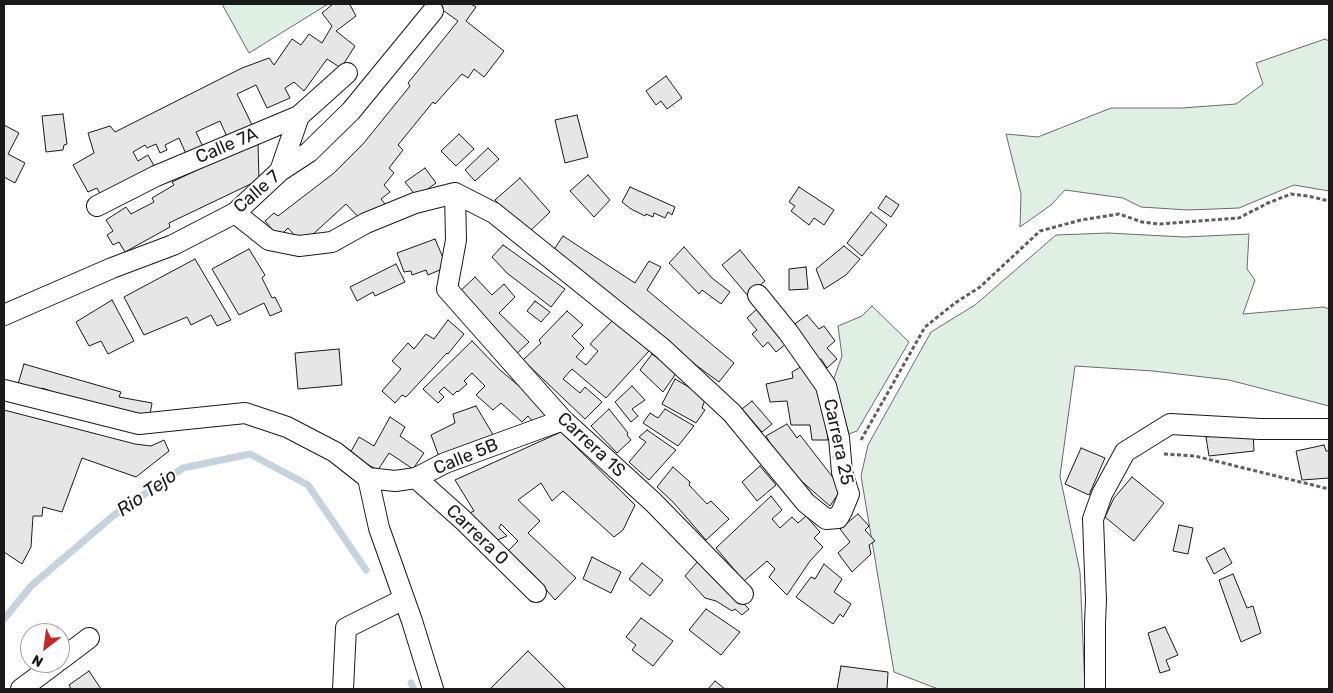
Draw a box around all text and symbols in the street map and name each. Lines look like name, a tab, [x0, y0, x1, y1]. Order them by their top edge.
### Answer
street label: Calle 7A	[193, 123, 261, 169]
street label: Calle 7	[229, 166, 285, 218]
street label: Carrera 25	[818, 397, 858, 487]
street label: Carrera 1S	[552, 408, 630, 482]
street label: Calle 5B	[430, 434, 502, 480]
water label: Rio Tejo	[112, 464, 182, 522]
street label: Carrera 0	[441, 500, 513, 570]
north arrow	[20, 623, 70, 673]
text: N	[29, 651, 46, 670]

